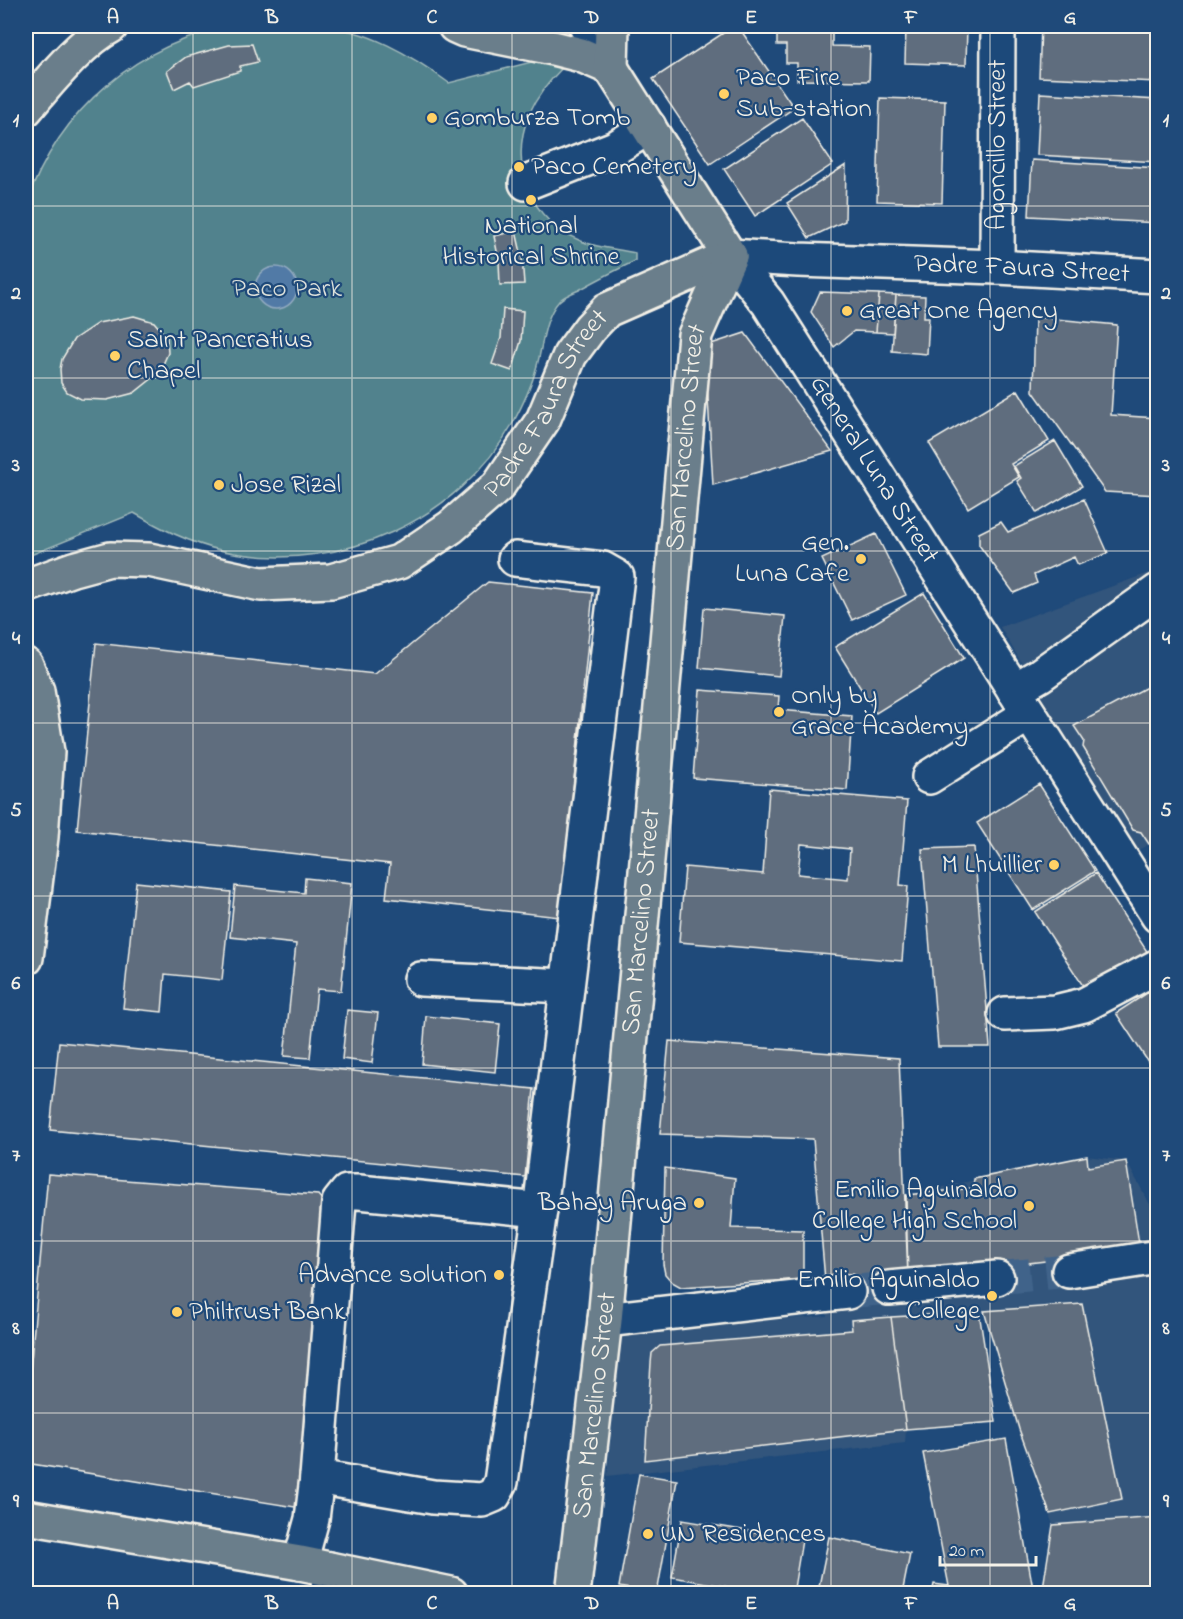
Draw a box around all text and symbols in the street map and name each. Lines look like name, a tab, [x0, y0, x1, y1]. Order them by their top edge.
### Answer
text: A	[107, 4, 119, 33]
text: B	[264, 4, 279, 33]
text: C	[427, 4, 438, 33]
text: D	[584, 4, 599, 33]
text: E	[745, 4, 757, 33]
text: F	[904, 4, 918, 33]
text: G	[1064, 4, 1077, 33]
place label: Paco Fire Sub-station	[736, 59, 872, 129]
street label: Agoncillo Street	[978, 59, 1017, 231]
marker: Paco Fire Sub-station	[717, 87, 731, 101]
place label: Gomburza Tomb	[444, 99, 630, 138]
text: 1	[13, 107, 20, 136]
text: 1	[1163, 107, 1170, 136]
marker: Gomburza Tomb	[425, 111, 439, 125]
place label: Paco Cemetery	[531, 148, 697, 187]
marker: Paco Cemetery	[512, 160, 526, 174]
marker: National Historical Shrine	[524, 193, 538, 207]
place label: National Historical Shrine	[442, 207, 621, 277]
street label: Padre Faura Street	[913, 245, 1131, 294]
park label: Paco Park	[232, 270, 342, 309]
text: 2	[10, 280, 21, 309]
text: 2	[1160, 280, 1171, 309]
place label: Great One Agency	[859, 292, 1058, 331]
street label: Padre Faura Street	[476, 300, 618, 509]
marker: Great One Agency	[840, 304, 854, 318]
street label: San Marcelino Street	[656, 317, 717, 552]
place label: Saint Pancratius Chapel	[127, 321, 313, 391]
marker: Saint Pancratius Chapel	[108, 349, 122, 363]
street label: General Luna Street	[799, 368, 949, 572]
text: 3	[11, 452, 20, 481]
text: 3	[1161, 452, 1170, 481]
place label: Jose Rizal	[231, 466, 341, 505]
marker: Jose Rizal	[212, 478, 226, 492]
place label: Gen. Luna Cafe	[735, 524, 850, 594]
marker: Gen. Luna Cafe	[854, 552, 868, 566]
text: 4	[12, 625, 21, 654]
text: 4	[1162, 625, 1171, 654]
place label: Only by Grace Academy	[791, 677, 968, 747]
marker: Only by Grace Academy	[772, 705, 786, 719]
text: 5	[10, 797, 22, 826]
text: 5	[1160, 797, 1172, 826]
street label: San Marcelino Street	[612, 807, 671, 1036]
place label: M Lhuillier	[941, 846, 1043, 885]
marker: M Lhuillier	[1047, 858, 1061, 872]
text: 6	[12, 970, 21, 999]
text: 6	[1162, 970, 1171, 999]
text: 7	[12, 1142, 21, 1171]
text: 7	[1162, 1142, 1171, 1171]
place label: Emilio Aguinaldo College High School	[812, 1171, 1017, 1241]
place label: Bahay Aruga	[537, 1184, 687, 1223]
marker: Bahay Aruga	[692, 1196, 706, 1210]
marker: Emilio Aguinaldo College High School	[1022, 1199, 1036, 1213]
place label: Advance solution	[298, 1256, 487, 1295]
place label: Emilio Aguinaldo College	[797, 1261, 981, 1331]
marker: Advance solution	[492, 1268, 506, 1282]
marker: Emilio Aguinaldo College	[985, 1289, 999, 1303]
street label: San Marcelino Street	[563, 1291, 627, 1520]
place label: Philtrust Bank	[189, 1293, 346, 1332]
marker: Philtrust Bank	[170, 1305, 184, 1319]
text: 8	[11, 1315, 20, 1344]
text: 8	[1161, 1315, 1170, 1344]
text: 9	[12, 1488, 20, 1517]
text: 9	[1162, 1488, 1170, 1517]
place label: UN Residences	[660, 1515, 826, 1554]
marker: UN Residences	[641, 1527, 655, 1541]
scale bar	[940, 1529, 1036, 1567]
text: 20 m	[949, 1539, 984, 1565]
text: A	[107, 1590, 119, 1619]
text: B	[264, 1590, 279, 1619]
text: C	[427, 1590, 438, 1619]
text: D	[584, 1590, 599, 1619]
text: E	[745, 1590, 757, 1619]
text: F	[904, 1590, 918, 1619]
text: G	[1064, 1590, 1077, 1619]

